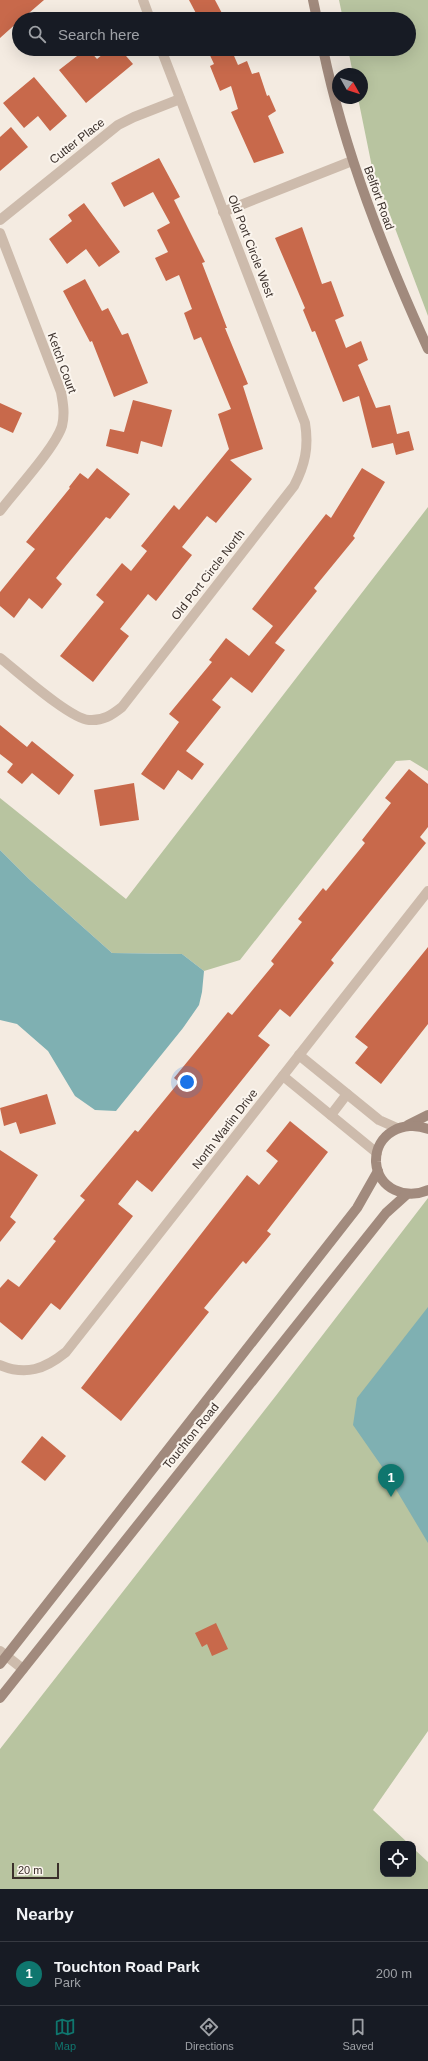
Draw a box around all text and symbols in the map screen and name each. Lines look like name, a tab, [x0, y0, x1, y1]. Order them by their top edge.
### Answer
search box	[12, 12, 416, 56]
icon: search	[26, 23, 48, 45]
text: Search here	[58, 26, 140, 43]
north arrow	[332, 68, 368, 104]
street label: Cutter Place	[47, 115, 108, 167]
street label: Belfort Road	[361, 164, 397, 232]
street label: Old Port Circle West	[225, 193, 277, 300]
street label: Ketch Court	[45, 331, 80, 396]
street label: Old Port Circle North	[168, 527, 248, 623]
your location	[177, 1072, 197, 1092]
street label: North Warlin Drive	[189, 1086, 261, 1172]
street label: Touchton Road	[160, 1400, 222, 1472]
pin: 1	[378, 1464, 404, 1497]
map controls	[380, 1841, 416, 1877]
button: locate	[380, 1841, 416, 1877]
scale bar	[12, 1861, 59, 1880]
text: 20 m	[18, 1864, 42, 1876]
text: Nearby	[16, 1905, 74, 1924]
text: Touchton Road Park	[54, 1958, 200, 1975]
text: 1	[25, 1966, 33, 1981]
text: 200 m	[376, 1966, 412, 1981]
text: Park	[54, 1975, 81, 1990]
tab: Map	[54, 2016, 76, 2052]
tab: Directions	[185, 2016, 234, 2052]
tab: Saved	[342, 2016, 374, 2052]

